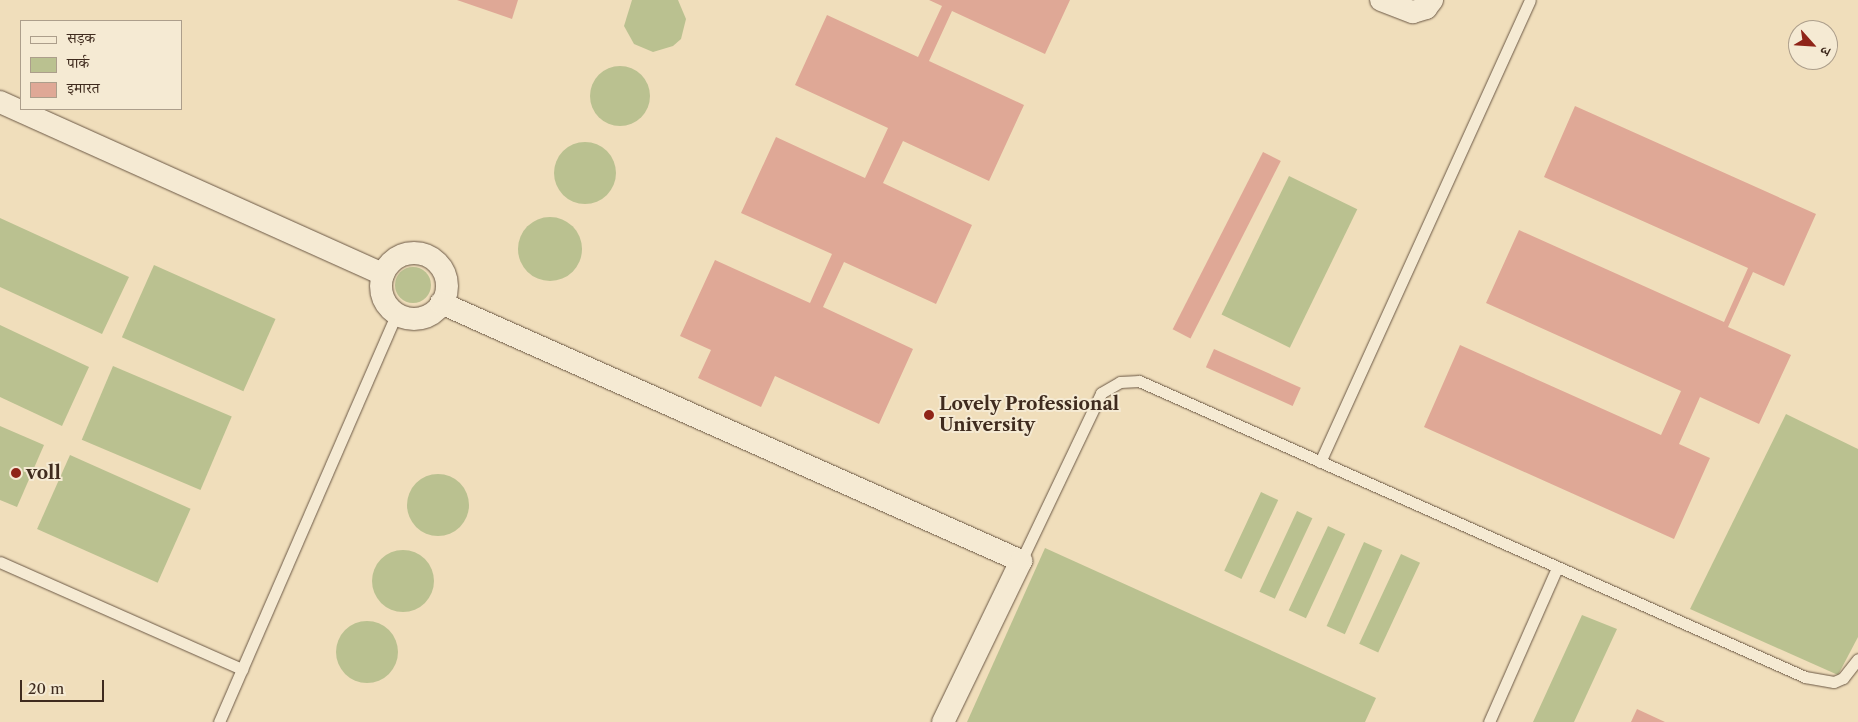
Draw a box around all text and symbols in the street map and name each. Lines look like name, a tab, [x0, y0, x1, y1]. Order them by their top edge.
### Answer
legend	[20, 20, 182, 110]
north arrow	[1788, 20, 1838, 70]
text: सड़क	[67, 28, 95, 47]
text: उ	[1816, 44, 1835, 58]
text: पार्क	[67, 53, 89, 72]
text: इमारत	[67, 78, 100, 97]
place label: Lovely Professional University	[939, 394, 1120, 436]
marker: Lovely Professional University	[923, 409, 935, 421]
place label: voll	[26, 462, 61, 484]
marker: voll	[10, 467, 22, 479]
scale bar	[22, 670, 106, 702]
text: 20 m	[28, 679, 64, 698]

